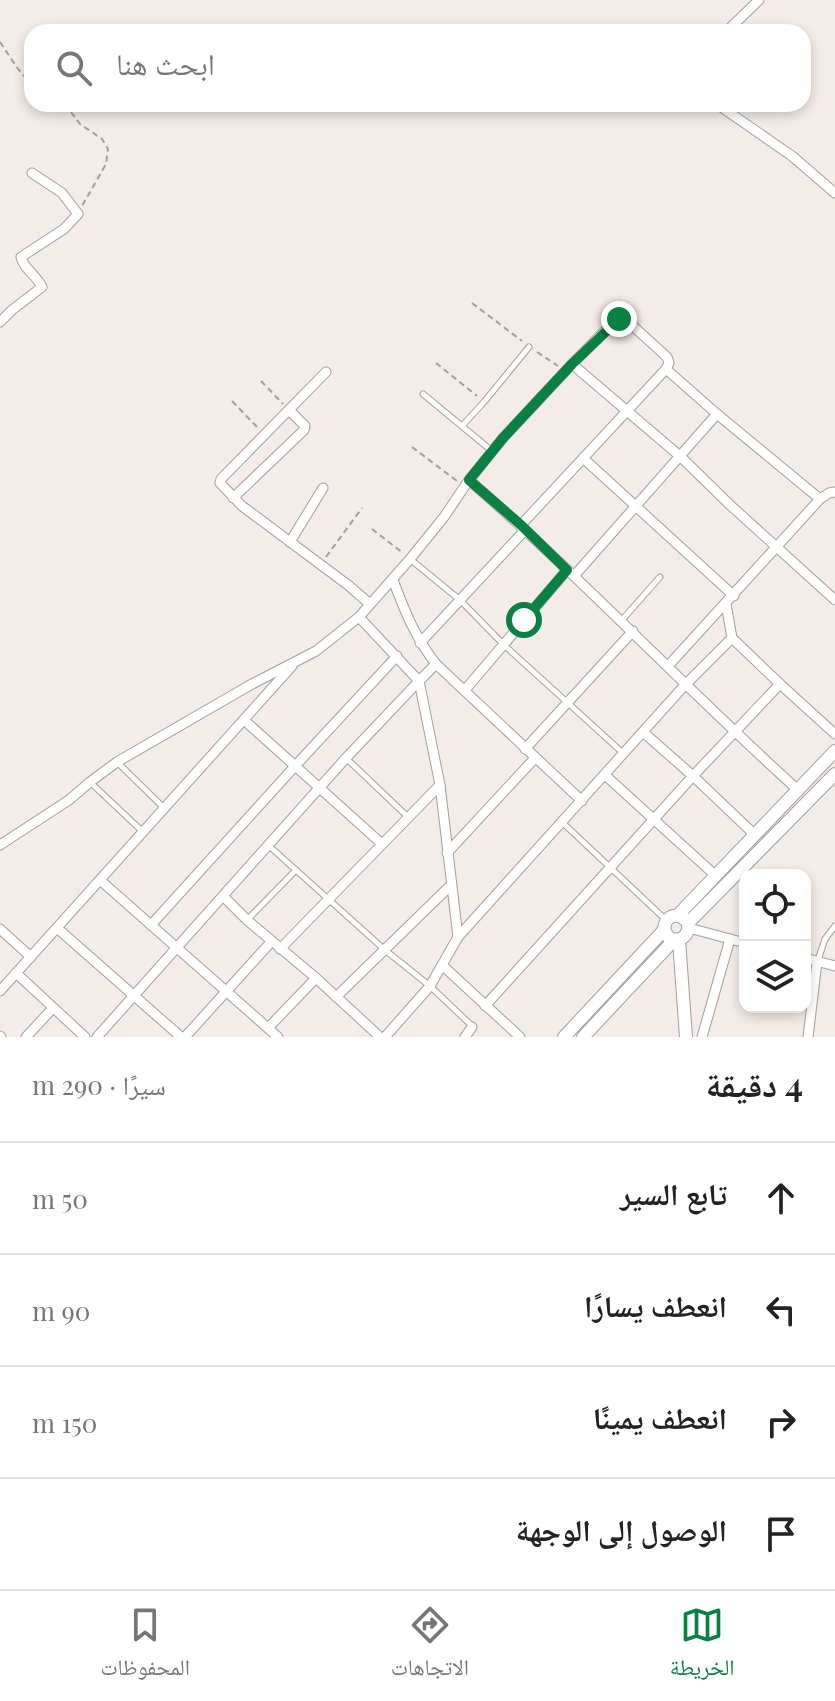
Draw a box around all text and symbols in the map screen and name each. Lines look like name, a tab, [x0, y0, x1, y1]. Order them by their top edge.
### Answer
search box	[24, 24, 811, 112]
text: ابحث هنا	[116, 43, 215, 83]
icon: search	[52, 46, 96, 90]
route end	[601, 301, 637, 337]
route start	[506, 602, 542, 638]
map controls	[739, 869, 811, 1013]
button: locate	[739, 869, 811, 941]
button: layers	[739, 941, 811, 1013]
text: 4 دقيقة	[706, 1060, 803, 1106]
text: سيرًا · 290 m	[32, 1067, 166, 1102]
text: تابع السير	[620, 1173, 727, 1213]
icon: ahead	[759, 1176, 803, 1220]
text: 50 m	[32, 1181, 88, 1216]
text: انعطف يسارًا	[584, 1285, 727, 1325]
icon: left	[759, 1288, 803, 1332]
text: 90 m	[32, 1293, 90, 1328]
text: انعطف يمينًا	[593, 1397, 727, 1437]
icon: right	[759, 1400, 803, 1444]
text: 150 m	[32, 1405, 97, 1440]
text: الوصول إلى الوجهة	[516, 1509, 727, 1549]
icon: arrive	[759, 1512, 803, 1556]
tab: المحفوظات	[100, 1603, 190, 1689]
tab: الاتجاهات	[391, 1603, 469, 1689]
tab: الخريطة	[670, 1603, 735, 1689]

